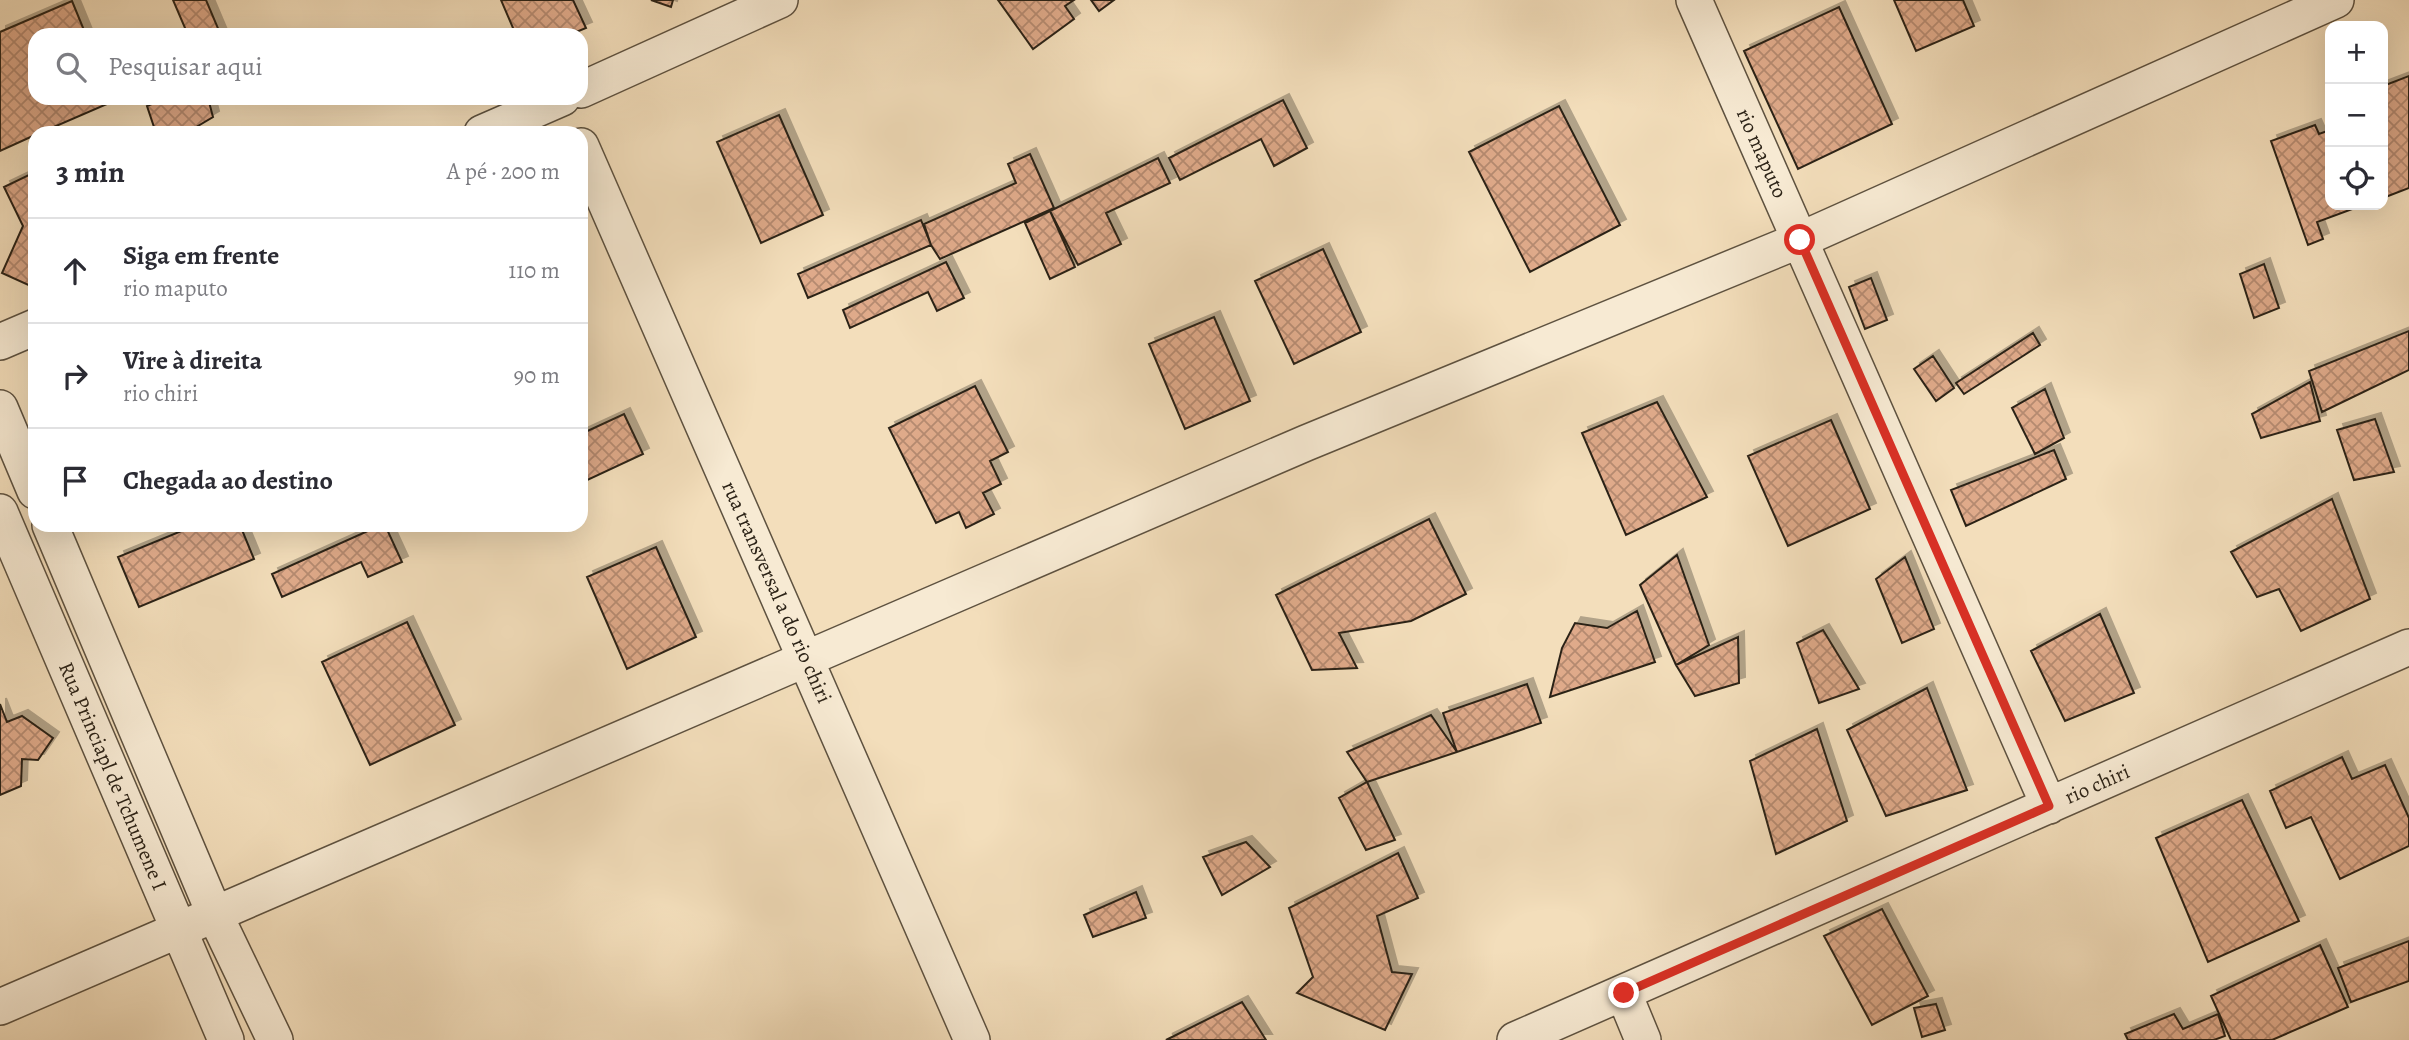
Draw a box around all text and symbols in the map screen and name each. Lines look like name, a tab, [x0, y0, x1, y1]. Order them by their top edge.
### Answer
map controls	[2325, 21, 2388, 210]
button: +	[2325, 21, 2388, 84]
search box	[28, 28, 588, 105]
icon: search	[52, 48, 90, 86]
text: Pesquisar aqui	[108, 49, 263, 84]
button: −	[2325, 84, 2388, 147]
street label: rio maputo	[1730, 104, 1794, 202]
button: locate	[2325, 147, 2388, 210]
text: 3 min	[56, 152, 125, 192]
text: A pé · 200 m	[447, 156, 560, 187]
route start	[1784, 224, 1815, 255]
text: Siga em frente	[123, 238, 279, 273]
icon: ahead	[56, 252, 94, 290]
text: 110 m	[508, 255, 560, 286]
text: rio maputo	[123, 273, 228, 304]
text: Vire à direita	[123, 343, 262, 378]
icon: right	[56, 357, 94, 395]
text: 90 m	[514, 360, 560, 391]
text: rio chiri	[123, 378, 198, 409]
icon: arrive	[56, 462, 94, 500]
text: Chegada ao destino	[123, 463, 333, 498]
street label: rua transversal a do rio chiri	[715, 477, 839, 707]
street label: Rua Princiapl de Tchumene I	[52, 658, 174, 894]
street label: rio chiri	[2060, 757, 2134, 811]
route end	[1608, 977, 1639, 1008]

